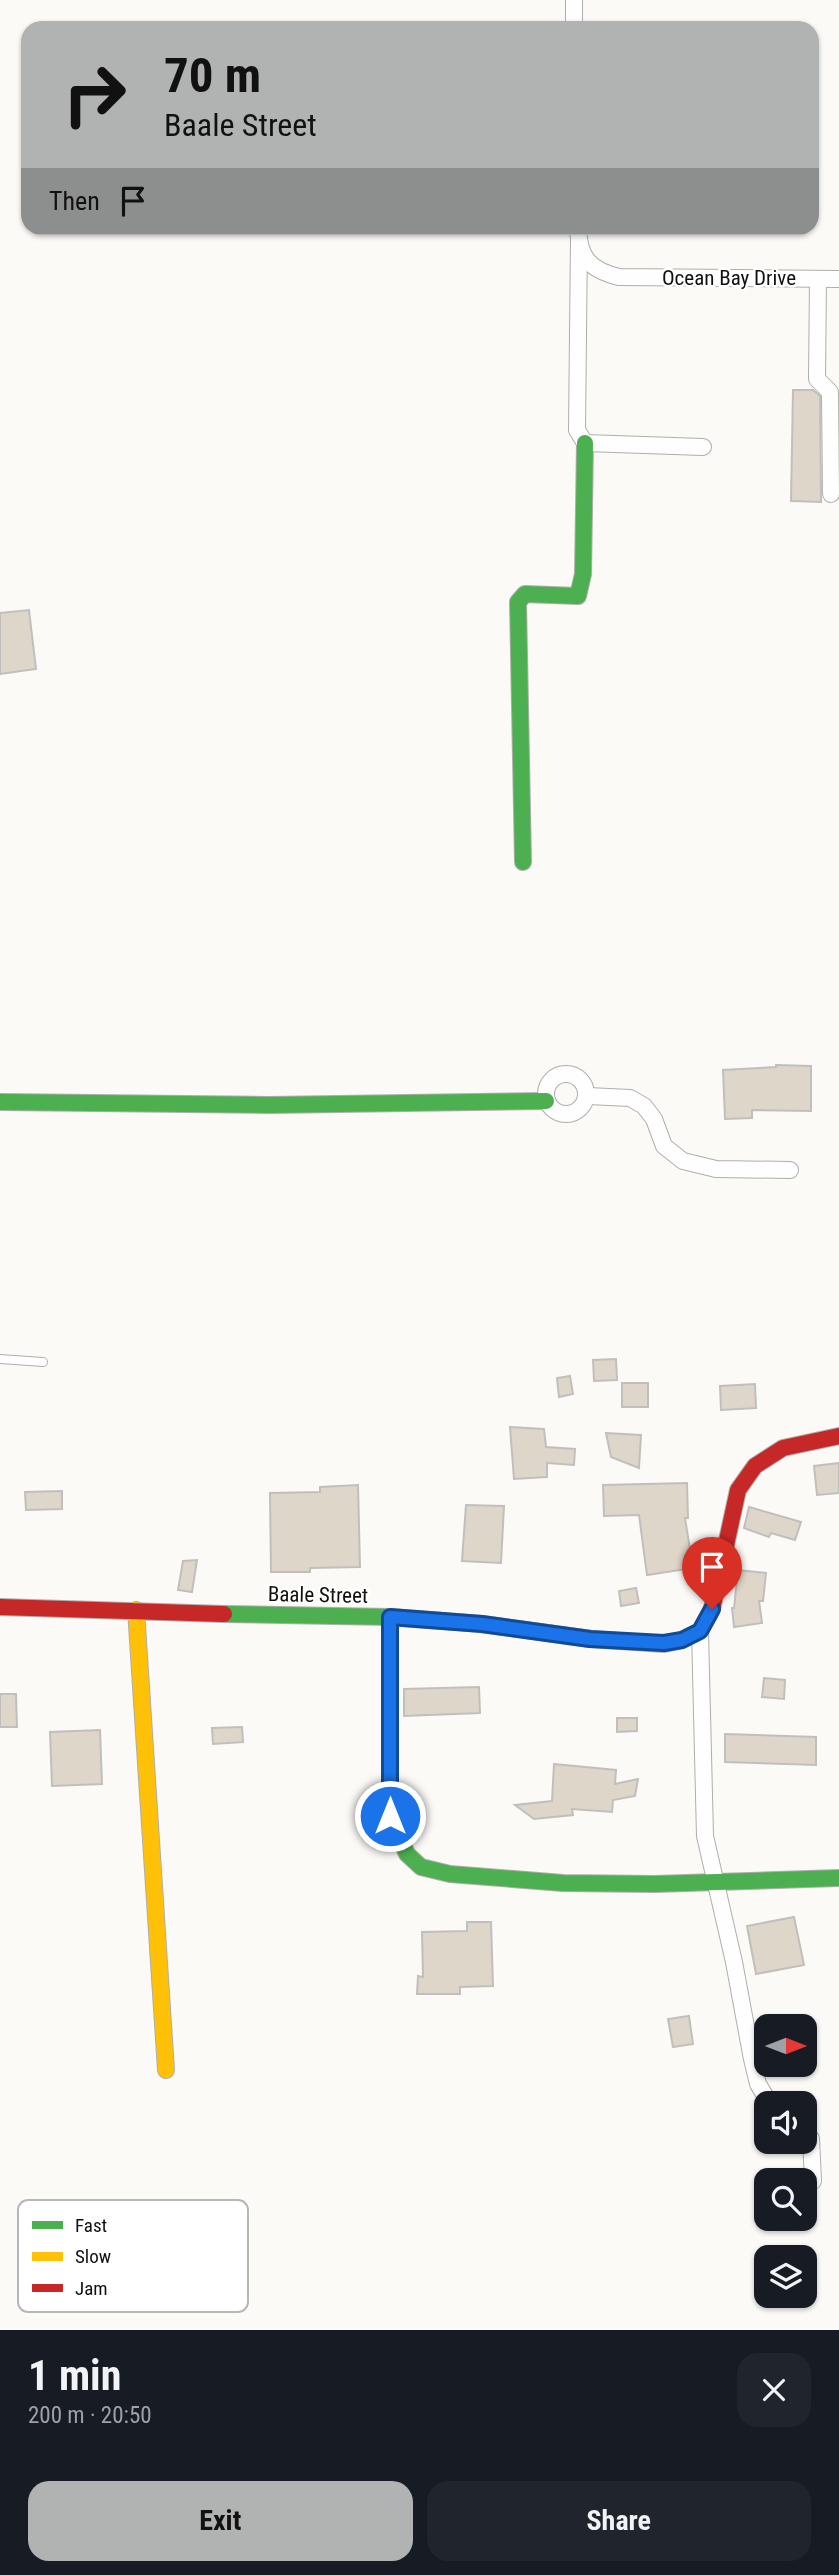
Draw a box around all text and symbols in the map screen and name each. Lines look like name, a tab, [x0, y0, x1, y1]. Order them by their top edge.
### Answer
text: 70 m	[164, 47, 261, 104]
icon: right	[49, 49, 140, 140]
text: Baale Street	[164, 106, 317, 144]
icon: arrive	[114, 182, 152, 220]
text: Then	[49, 186, 100, 216]
street label: Ocean Bay Drive	[662, 266, 796, 290]
pin	[682, 1537, 742, 1609]
icon: arrive	[693, 1548, 731, 1586]
street label: Baale Street	[268, 1582, 368, 1608]
position arrow	[353, 1779, 427, 1853]
north arrow	[754, 2014, 817, 2077]
map controls	[754, 2014, 817, 2308]
button: sound	[754, 2091, 817, 2154]
button: search	[754, 2168, 817, 2231]
legend	[18, 2200, 248, 2312]
text: Fast	[75, 2214, 107, 2237]
text: Slow	[75, 2245, 111, 2268]
button: layers	[754, 2245, 817, 2308]
text: Jam	[75, 2277, 108, 2300]
text: 1 min	[28, 2351, 121, 2400]
button: close	[737, 2353, 811, 2427]
text: 200 m · 20:50	[28, 2402, 152, 2429]
button: Exit	[28, 2481, 413, 2561]
button: Share	[427, 2481, 811, 2561]

